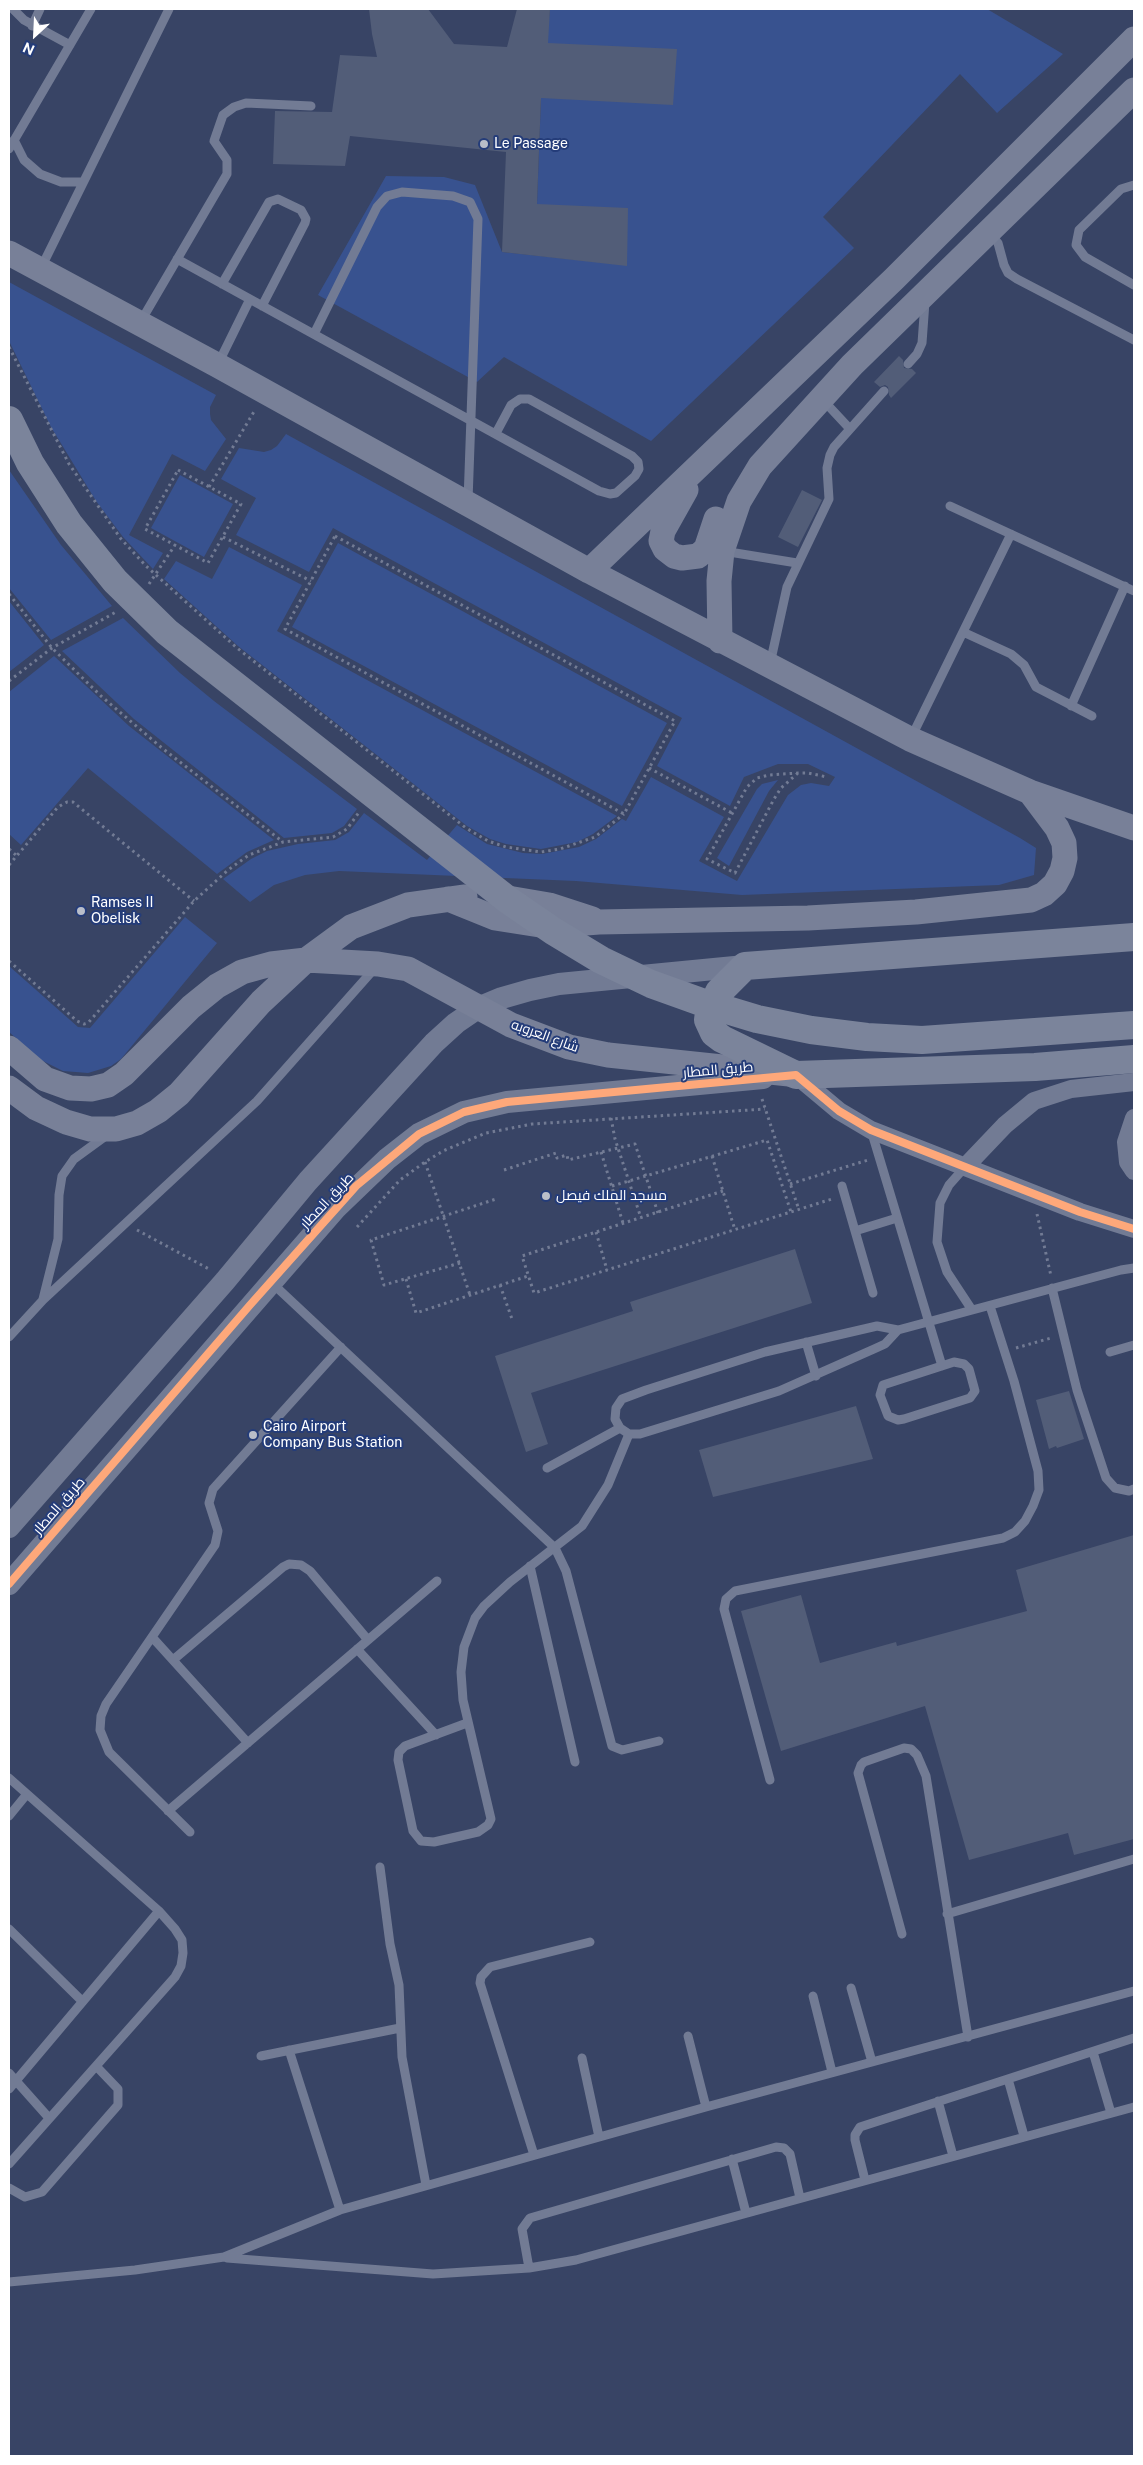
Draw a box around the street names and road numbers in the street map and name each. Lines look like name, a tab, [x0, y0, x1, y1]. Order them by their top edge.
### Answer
street label: شارع العروبه	[509, 1016, 581, 1056]
street label: طريق المطار	[682, 1059, 754, 1081]
street label: طريق المطار	[297, 1169, 357, 1233]
street label: طريق المطار	[29, 1474, 89, 1538]

